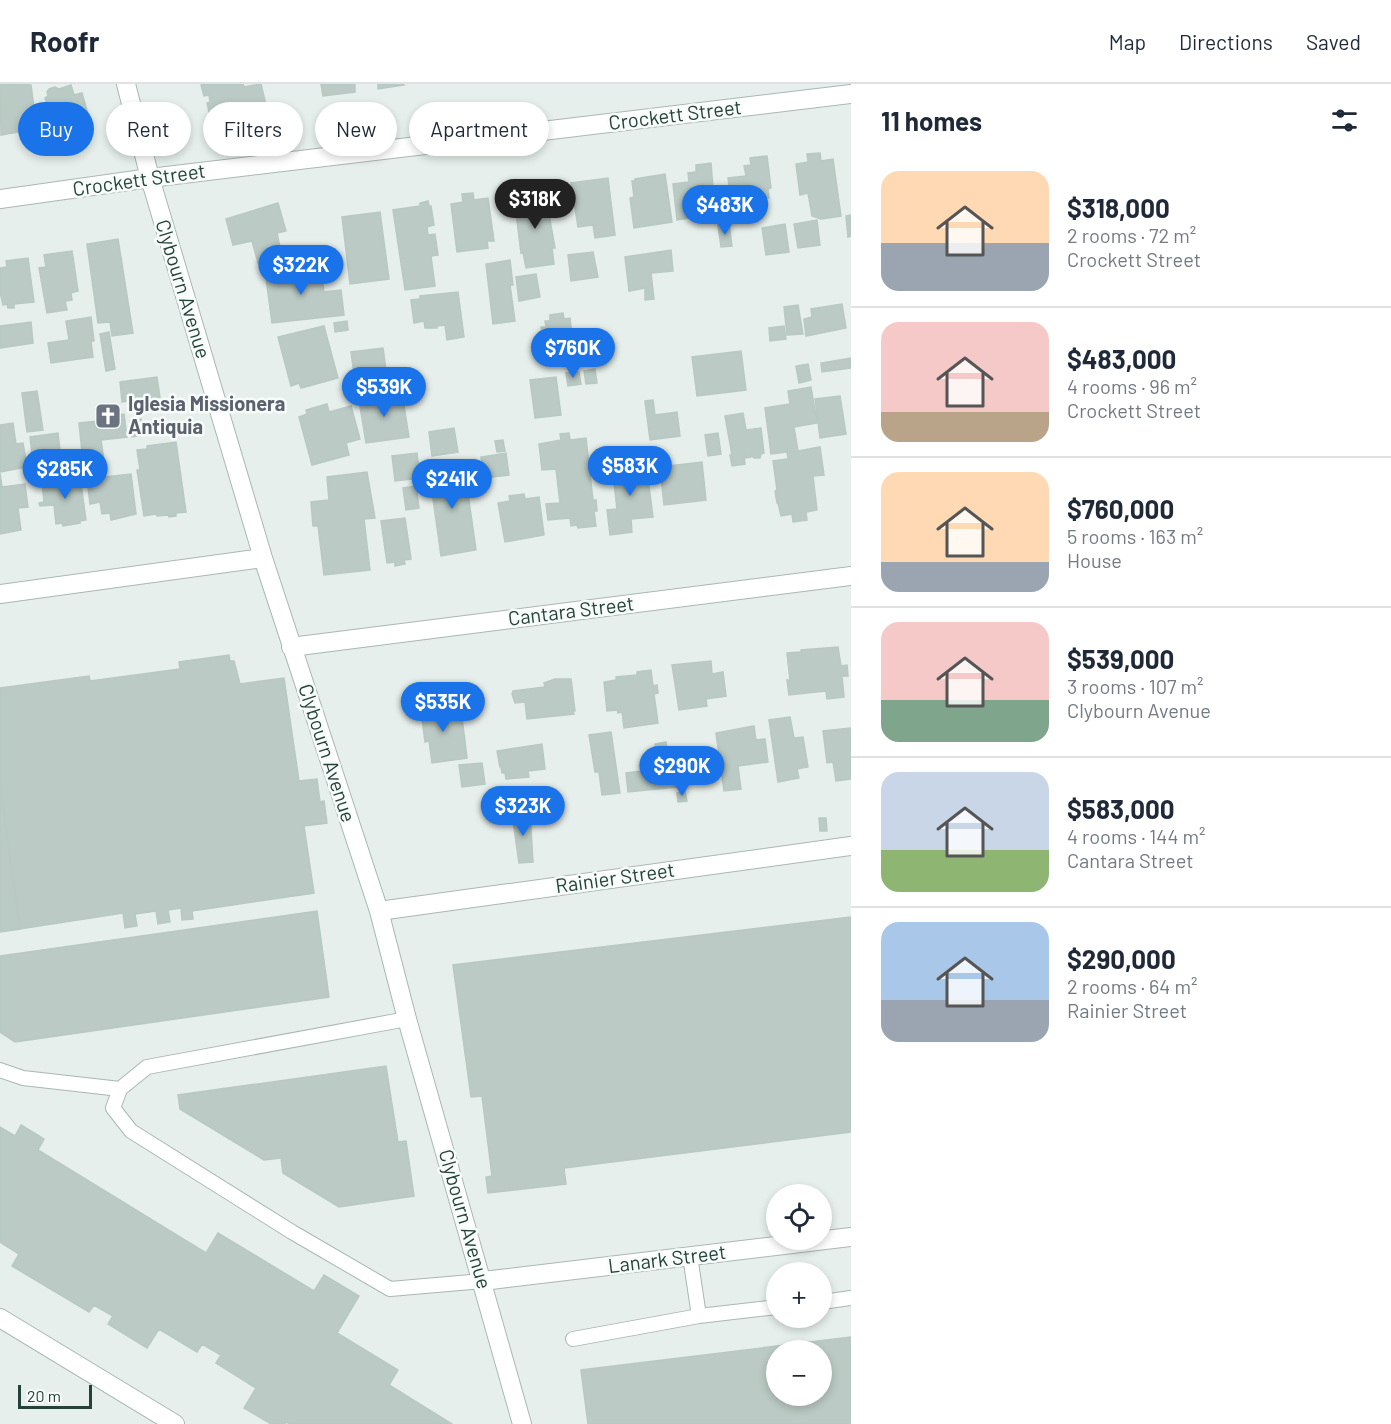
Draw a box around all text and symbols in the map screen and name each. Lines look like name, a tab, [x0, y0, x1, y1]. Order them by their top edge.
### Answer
text: Roofr	[30, 24, 99, 58]
text: Map	[1109, 29, 1146, 54]
text: Directions	[1179, 29, 1273, 54]
text: Saved	[1306, 29, 1361, 54]
street label: Crockett Street	[607, 94, 743, 134]
chip: Buy	[18, 102, 94, 156]
chip: Rent	[106, 102, 191, 156]
chip: Filters	[203, 102, 303, 156]
chip: New	[315, 102, 397, 156]
chip: Apartment	[409, 102, 549, 156]
icon: filters	[1328, 104, 1361, 137]
text: 11 homes	[881, 105, 982, 136]
street label: Crockett Street	[71, 158, 207, 200]
pin: $318K	[493, 179, 577, 230]
pin: $483K	[683, 185, 767, 236]
text: $318K	[509, 186, 561, 210]
text: $483K	[696, 192, 754, 216]
text: $318,000	[1067, 192, 1170, 223]
icon: home	[929, 195, 1001, 267]
street label: Clybourn Avenue	[151, 216, 216, 361]
text: 2 rooms · 72 m²	[1067, 223, 1196, 247]
pin: $322K	[259, 245, 343, 296]
text: Crockett Street	[1067, 247, 1201, 271]
text: $322K	[272, 252, 330, 276]
pin: $760K	[531, 328, 615, 379]
text: $760K	[545, 335, 601, 359]
text: $483,000	[1067, 343, 1176, 374]
icon: home	[929, 346, 1001, 418]
pin: $539K	[342, 367, 426, 418]
text: $539K	[356, 374, 412, 398]
text: 4 rooms · 96 m²	[1067, 374, 1197, 398]
place label: Iglesia Missionera Antiquia	[128, 391, 285, 438]
text: Crockett Street	[1067, 398, 1201, 422]
church icon: Iglesia Missionera Antiquia	[93, 401, 123, 431]
pin: $583K	[588, 446, 672, 497]
pin: $285K	[23, 449, 107, 500]
text: $583K	[602, 453, 658, 477]
text: $285K	[37, 456, 93, 480]
pin: $241K	[410, 459, 494, 510]
text: $241K	[426, 466, 478, 490]
text: $760,000	[1067, 493, 1174, 524]
icon: home	[929, 496, 1001, 568]
text: 5 rooms · 163 m²	[1067, 524, 1203, 548]
text: House	[1067, 548, 1122, 572]
street label: Cantara Street	[507, 590, 635, 630]
text: $539,000	[1067, 643, 1174, 674]
icon: home	[929, 646, 1001, 718]
text: 3 rooms · 107 m²	[1067, 674, 1203, 698]
street label: Clybourn Avenue	[294, 681, 362, 825]
pin: $535K	[401, 682, 485, 733]
text: $535K	[415, 689, 471, 713]
text: Clybourn Avenue	[1067, 698, 1211, 722]
pin: $290K	[640, 746, 724, 797]
text: $290K	[653, 753, 711, 777]
pin: $323K	[481, 786, 565, 837]
text: $323K	[495, 793, 551, 817]
text: $583,000	[1067, 793, 1175, 824]
icon: home	[929, 796, 1001, 868]
text: 4 rooms · 144 m²	[1067, 824, 1205, 848]
text: Cantara Street	[1067, 848, 1194, 872]
street label: Rainier Street	[554, 857, 676, 897]
text: $290,000	[1067, 943, 1176, 974]
icon: home	[929, 946, 1001, 1018]
text: 2 rooms · 64 m²	[1067, 974, 1197, 998]
text: Rainier Street	[1067, 998, 1187, 1022]
street label: Clybourn Avenue	[435, 1146, 497, 1291]
map controls	[766, 1184, 832, 1406]
button: locate	[766, 1184, 832, 1250]
street label: Lanark Street	[607, 1239, 727, 1277]
button: +	[766, 1262, 832, 1328]
button: −	[766, 1340, 832, 1406]
scale bar	[18, 1382, 92, 1410]
text: 20 m	[27, 1386, 61, 1405]

